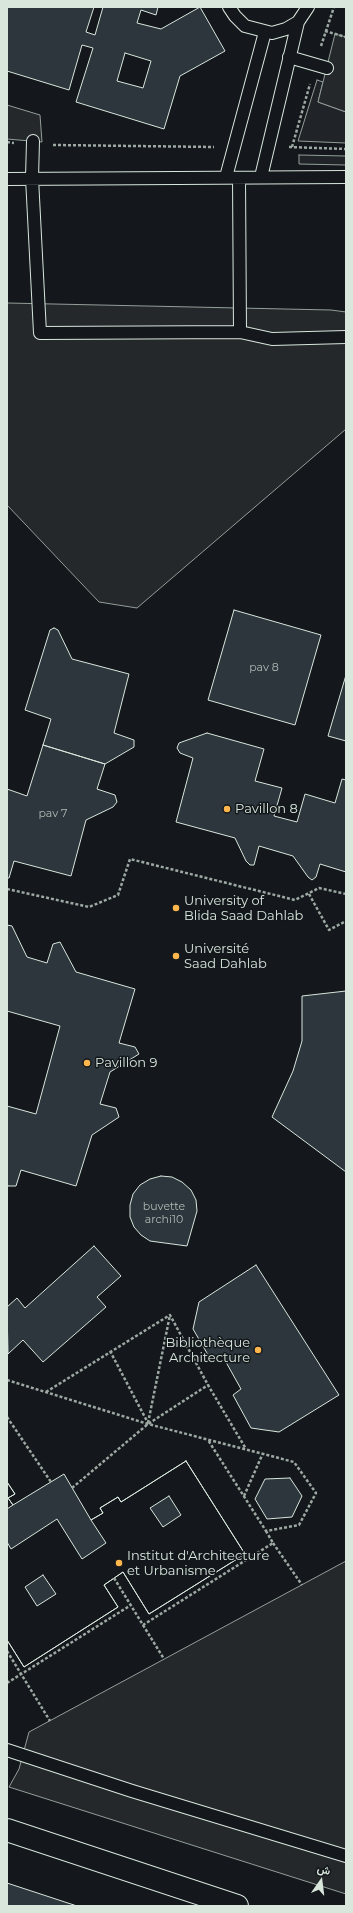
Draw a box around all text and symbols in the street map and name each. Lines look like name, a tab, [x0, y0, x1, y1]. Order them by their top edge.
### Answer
house number: pav 8	[249, 661, 279, 675]
place label: Pavillon 8	[235, 801, 298, 817]
marker: Pavillon 8	[222, 804, 232, 814]
house number: pav 7	[38, 807, 68, 821]
place label: University of Blida Saad Dahlab	[184, 893, 303, 924]
marker: University of Blida Saad Dahlab	[171, 903, 181, 913]
place label: Université Saad Dahlab	[184, 941, 267, 972]
marker: Université Saad Dahlab	[171, 951, 181, 961]
place label: Pavillon 9	[95, 1055, 157, 1071]
marker: Pavillon 9	[82, 1058, 92, 1068]
house number: buvette archi10	[143, 1200, 185, 1226]
place label: Bibliothèque Architecture	[165, 1335, 250, 1366]
marker: Bibliothèque Architecture	[253, 1345, 263, 1355]
place label: Institut d'Architecture et Urbanisme	[127, 1548, 269, 1579]
marker: Institut d'Architecture et Urbanisme	[114, 1558, 124, 1568]
north arrow	[301, 1861, 341, 1901]
text: ش	[316, 1861, 332, 1878]

